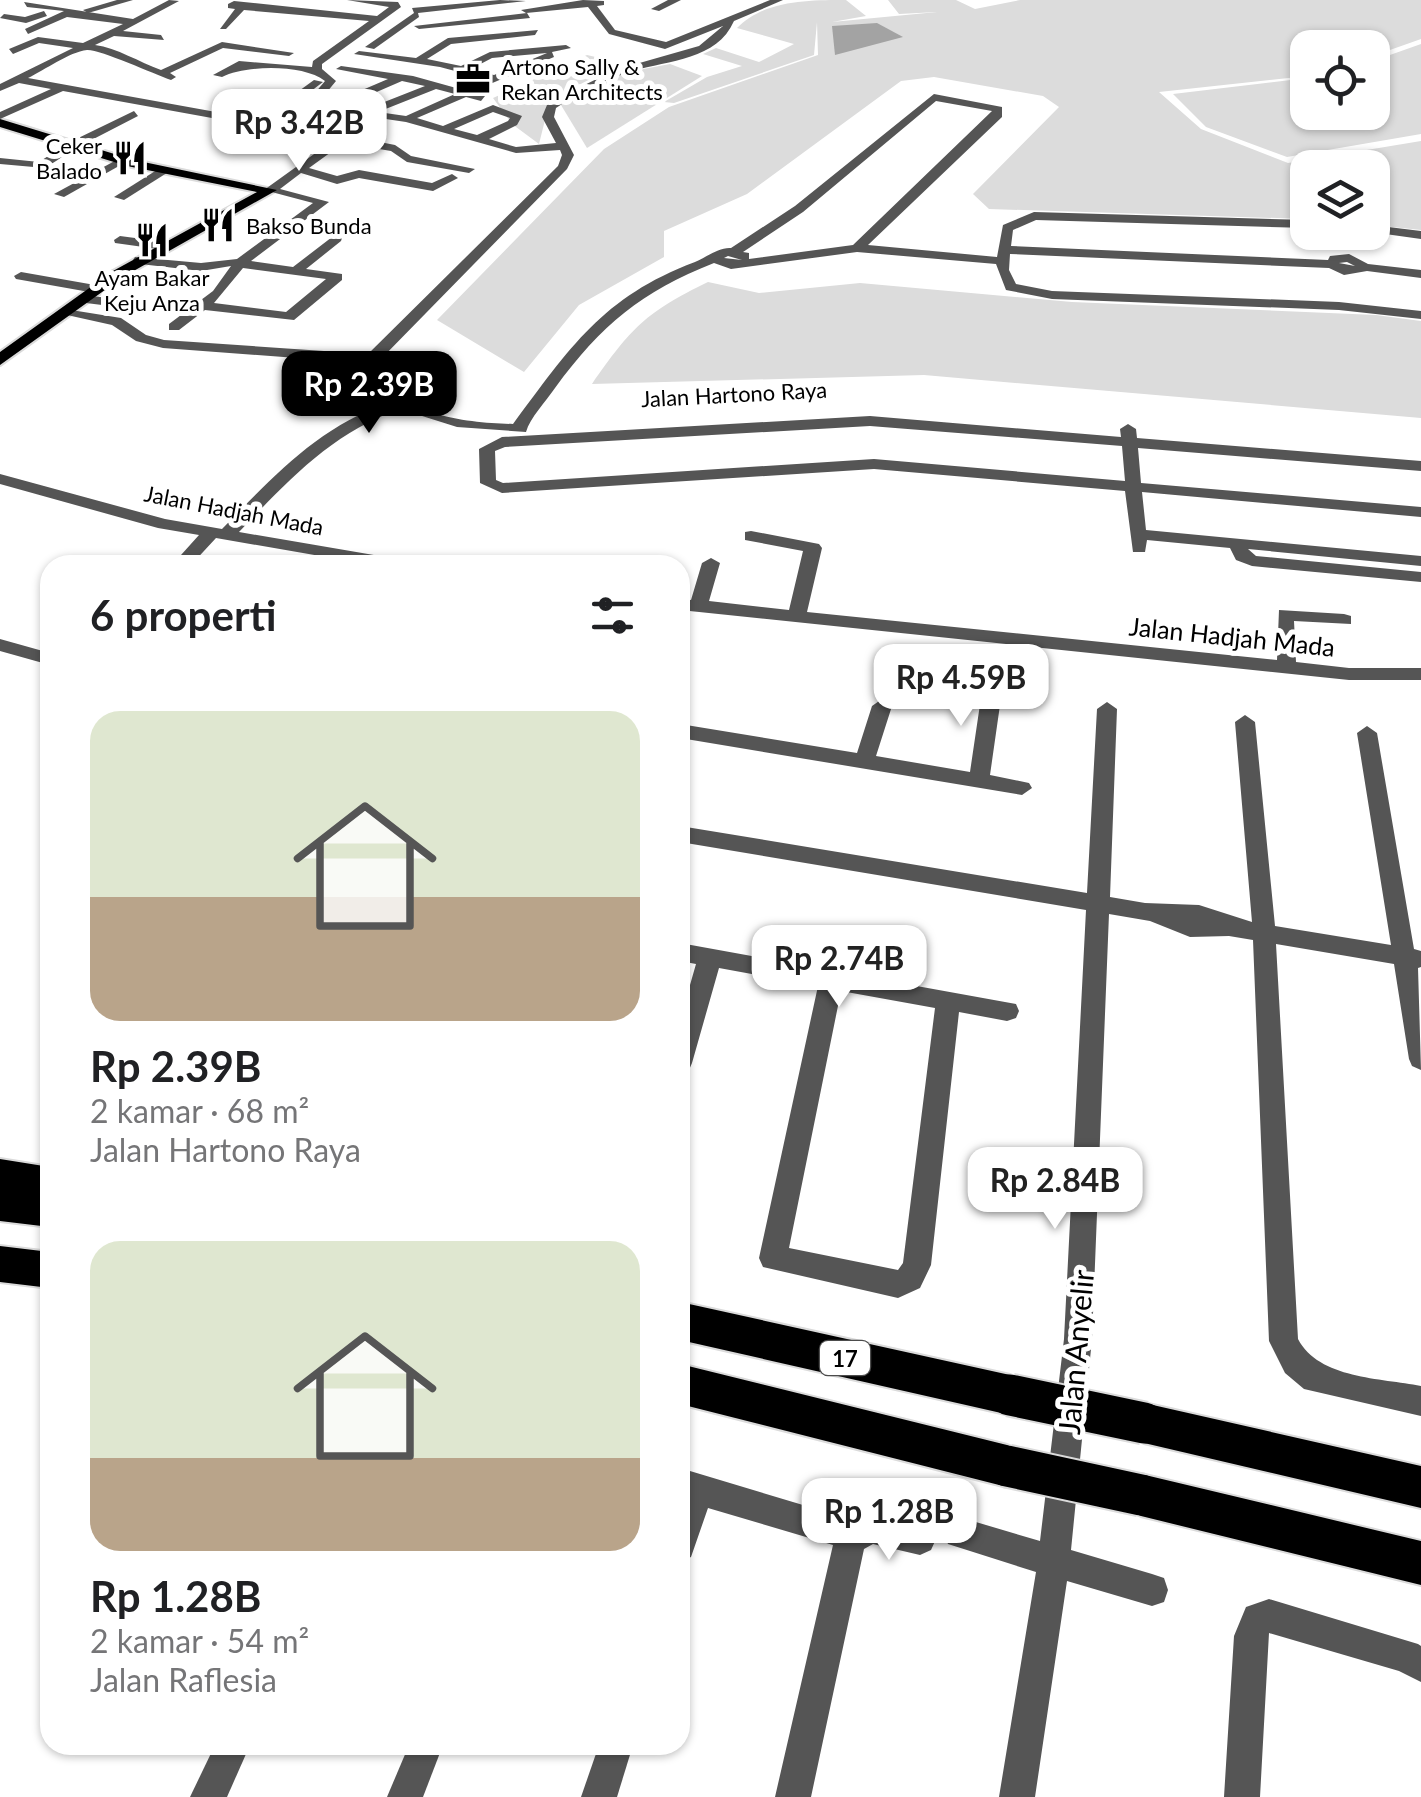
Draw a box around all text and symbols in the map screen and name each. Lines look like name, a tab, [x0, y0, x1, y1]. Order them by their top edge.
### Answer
map controls	[1290, 30, 1390, 250]
button: locate	[1290, 30, 1390, 130]
place label: Artono Sally & Rekan Architects	[501, 53, 663, 105]
office icon: Artono Sally & Rekan Architects	[454, 60, 492, 98]
pin: Rp 3.42B	[196, 89, 402, 174]
text: Rp 3.42B	[234, 102, 364, 141]
place label: Ceker Balado	[36, 132, 102, 184]
restaurant icon: Ceker Balado	[111, 139, 149, 177]
button: layers	[1290, 150, 1390, 250]
restaurant icon: Bakso Bunda	[199, 206, 237, 244]
place label: Bakso Bunda	[246, 212, 372, 239]
restaurant icon: Ayam Bakar Keju Anza	[133, 221, 171, 259]
place label: Ayam Bakar Keju Anza	[95, 264, 209, 316]
pin: Rp 2.39B	[266, 351, 472, 436]
text: Rp 2.39B	[304, 364, 434, 403]
street label: Jalan Hartono Raya	[640, 376, 828, 412]
street label: Jalan Hadjah Mada	[142, 479, 326, 541]
icon: filters	[585, 588, 640, 643]
text: 6 properti	[90, 590, 277, 640]
street label: Jalan Hadjah Mada	[1128, 610, 1336, 662]
pin: Rp 4.59B	[858, 644, 1064, 729]
text: Rp 4.59B	[896, 657, 1026, 696]
icon: home	[275, 776, 455, 956]
pin: Rp 2.74B	[736, 925, 942, 1010]
text: Rp 2.74B	[774, 938, 904, 977]
text: Rp 2.39B	[90, 1041, 262, 1091]
text: 2 kamar · 68 m²	[90, 1091, 309, 1130]
text: Jalan Hartono Raya	[90, 1130, 361, 1169]
pin: Rp 2.84B	[952, 1147, 1158, 1232]
text: Rp 2.84B	[990, 1160, 1120, 1199]
street label: Jalan Anyelir	[1050, 1268, 1100, 1436]
icon: home	[275, 1306, 455, 1486]
road number: 17	[820, 1341, 870, 1375]
pin: Rp 1.28B	[786, 1478, 992, 1563]
text: Rp 1.28B	[824, 1491, 954, 1530]
text: Rp 1.28B	[90, 1571, 262, 1621]
text: 2 kamar · 54 m²	[90, 1621, 309, 1660]
text: Jalan Raflesia	[90, 1660, 277, 1699]

